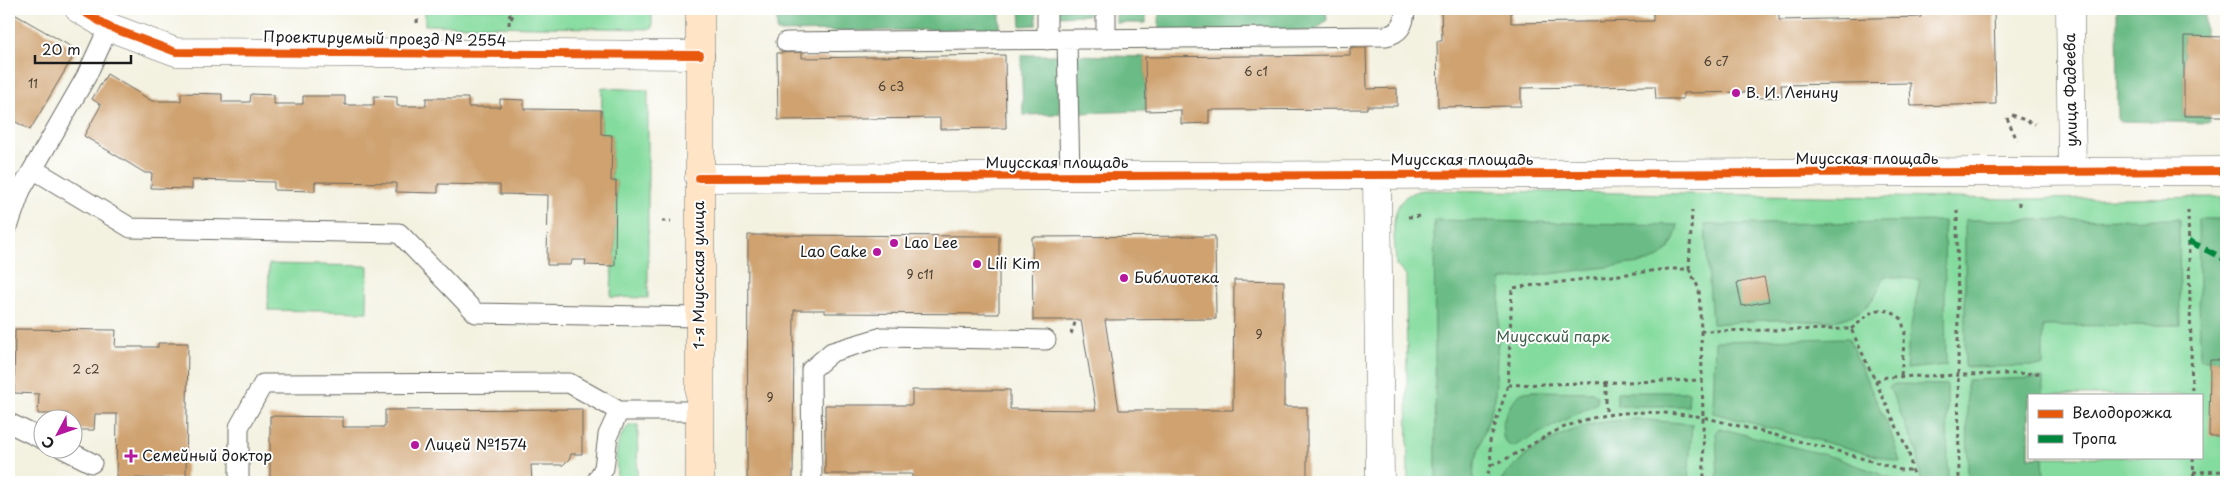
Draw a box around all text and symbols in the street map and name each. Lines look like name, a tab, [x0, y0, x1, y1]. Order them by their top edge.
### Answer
street label: Проектируемый проезд № 2554	[263, 24, 507, 51]
scale bar	[35, 32, 131, 64]
street label: улица Фадеева	[2057, 32, 2082, 147]
text: 20 m	[42, 37, 81, 60]
house number: 6 с7	[1703, 52, 1729, 70]
house number: 6 с1	[1244, 62, 1268, 80]
house number: 11	[28, 74, 38, 92]
house number: 6 с3	[878, 77, 904, 95]
place label: В. И. Ленину	[1746, 80, 1839, 103]
marker: В. И. Ленину	[1730, 87, 1742, 99]
street label: Миусская площадь	[1796, 146, 1939, 169]
street label: Миусская площадь	[1391, 147, 1534, 170]
street label: Миусская площадь	[986, 150, 1129, 173]
street label: 1-я Миусская улица	[686, 200, 709, 349]
place label: Lao Lee	[904, 230, 958, 253]
marker: Lao Lee	[888, 237, 900, 249]
place label: Lao Cake	[800, 239, 867, 262]
marker: Lao Cake	[871, 246, 883, 258]
place label: Lili Kim	[987, 251, 1040, 274]
marker: Lili Kim	[971, 258, 983, 270]
house number: 9 с11	[906, 265, 934, 283]
place label: Библиотека	[1134, 265, 1220, 288]
marker: Библиотека	[1118, 272, 1130, 284]
park label: Миусский парк	[1496, 324, 1610, 347]
house number: 9	[1255, 325, 1263, 343]
house number: 2 с2	[72, 360, 100, 378]
house number: 9	[766, 388, 774, 406]
legend	[2028, 394, 2202, 458]
text: Велодорожка	[2072, 400, 2173, 423]
north arrow	[32, 408, 82, 458]
text: Тропа	[2072, 426, 2117, 449]
text: С	[36, 432, 59, 454]
place label: Лицей №1574	[425, 432, 527, 455]
marker: Лицей №1574	[409, 439, 421, 451]
place label: Семейный доктор	[142, 443, 272, 466]
marker: Семейный доктор	[124, 449, 138, 463]

